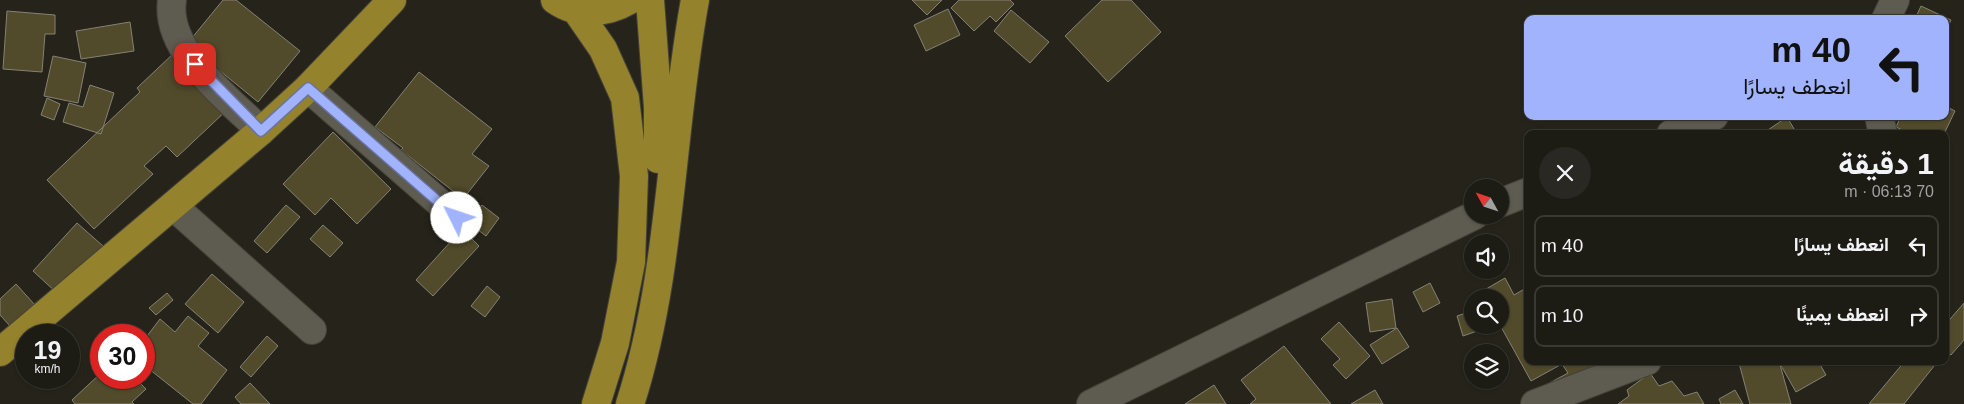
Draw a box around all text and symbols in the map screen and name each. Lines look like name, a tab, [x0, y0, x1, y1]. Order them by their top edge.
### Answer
text: 40 m	[1771, 30, 1851, 69]
icon: left	[1869, 35, 1934, 100]
pin	[174, 43, 216, 85]
icon: arrive	[181, 50, 209, 78]
text: انعطف يسارًا	[1743, 74, 1851, 99]
button: close	[1539, 147, 1591, 199]
text: 1 دقيقة	[1838, 147, 1934, 180]
north arrow	[1464, 179, 1509, 224]
map controls	[1464, 179, 1509, 389]
text: 70 m · 06:13	[1844, 183, 1934, 200]
position arrow	[430, 191, 482, 243]
icon: left	[1904, 232, 1932, 260]
button: sound	[1464, 234, 1509, 279]
text: انعطف يسارًا	[1794, 234, 1889, 255]
text: 40 m	[1541, 235, 1583, 256]
button: search	[1464, 289, 1509, 334]
icon: right	[1904, 302, 1932, 330]
text: انعطف يمينًا	[1796, 304, 1889, 325]
text: 10 m	[1541, 305, 1583, 326]
speed limit sign: 30	[90, 324, 155, 389]
text: 19	[34, 336, 61, 364]
button: layers	[1464, 344, 1509, 389]
text: km/h	[34, 362, 61, 376]

